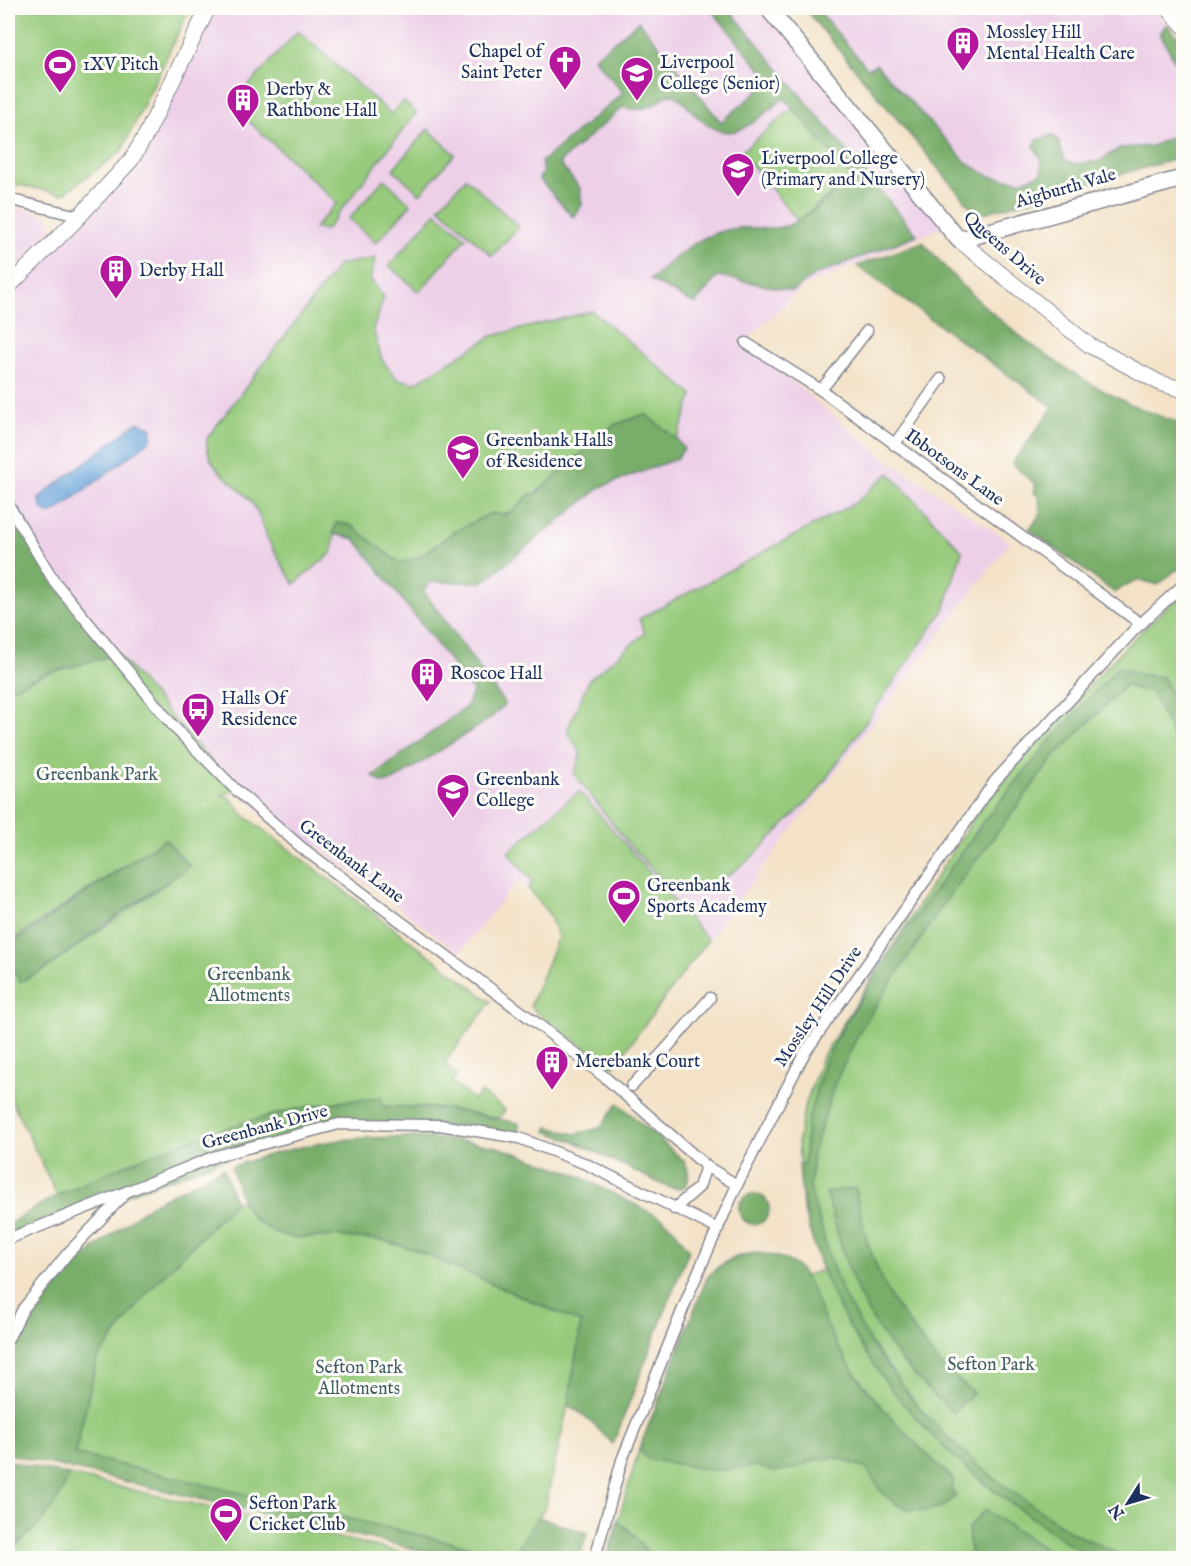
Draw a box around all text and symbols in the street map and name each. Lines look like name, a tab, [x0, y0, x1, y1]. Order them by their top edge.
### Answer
place label: Mossley Hill Mental Health Care	[986, 22, 1135, 66]
building icon: Mossley Hill Mental Health Care	[945, 25, 981, 72]
place label: Chapel of Saint Peter	[461, 41, 545, 85]
church icon: Chapel of Saint Peter	[547, 44, 583, 91]
sports icon: 1XV Pitch	[42, 47, 78, 94]
place label: Liverpool College (Senior)	[660, 52, 780, 96]
place label: 1XV Pitch	[83, 54, 159, 77]
school or university icon: Liverpool College (Senior)	[619, 55, 655, 102]
place label: Derby & Rathbone Hall	[266, 79, 377, 123]
building icon: Derby & Rathbone Hall	[225, 82, 261, 129]
place label: Liverpool College (Primary and Nursery)	[761, 148, 925, 192]
school or university icon: Liverpool College (Primary and Nursery)	[720, 151, 756, 198]
street label: Aigburth Vale	[1012, 164, 1119, 215]
street label: Queens Drive	[958, 207, 1050, 291]
building icon: Derby Hall	[98, 253, 134, 300]
place label: Derby Hall	[139, 260, 224, 283]
street label: Ibbotsons Lane	[900, 424, 1008, 512]
place label: Greenbank Halls of Residence	[486, 430, 613, 474]
school or university icon: Greenbank Halls of Residence	[445, 433, 481, 480]
building icon: Roscoe Hall	[409, 656, 445, 703]
place label: Roscoe Hall	[450, 663, 542, 686]
place label: Halls Of Residence	[221, 688, 297, 732]
bus stop icon: Halls Of Residence	[180, 691, 216, 738]
park label: Greenbank Park	[36, 764, 158, 787]
place label: Greenbank College	[476, 769, 560, 813]
school or university icon: Greenbank College	[435, 772, 471, 819]
street label: Greenbank Lane	[294, 815, 408, 909]
place label: Greenbank Sports Academy	[647, 875, 767, 919]
sports icon: Greenbank Sports Academy	[606, 878, 642, 925]
street label: Mossley Hill Drive	[770, 942, 868, 1072]
park label: Greenbank Allotments	[207, 964, 291, 1008]
building icon: Merebank Court	[534, 1044, 570, 1091]
place label: Merebank Court	[575, 1051, 700, 1074]
street label: Greenbank Drive	[199, 1100, 331, 1156]
park label: Sefton Park	[947, 1354, 1035, 1377]
park label: Sefton Park Allotments	[315, 1357, 403, 1401]
north arrow	[1098, 1473, 1158, 1533]
place label: Sefton Park Cricket Club	[249, 1493, 346, 1537]
sports icon: Sefton Park Cricket Club	[208, 1496, 244, 1543]
text: N	[1105, 1499, 1130, 1523]

